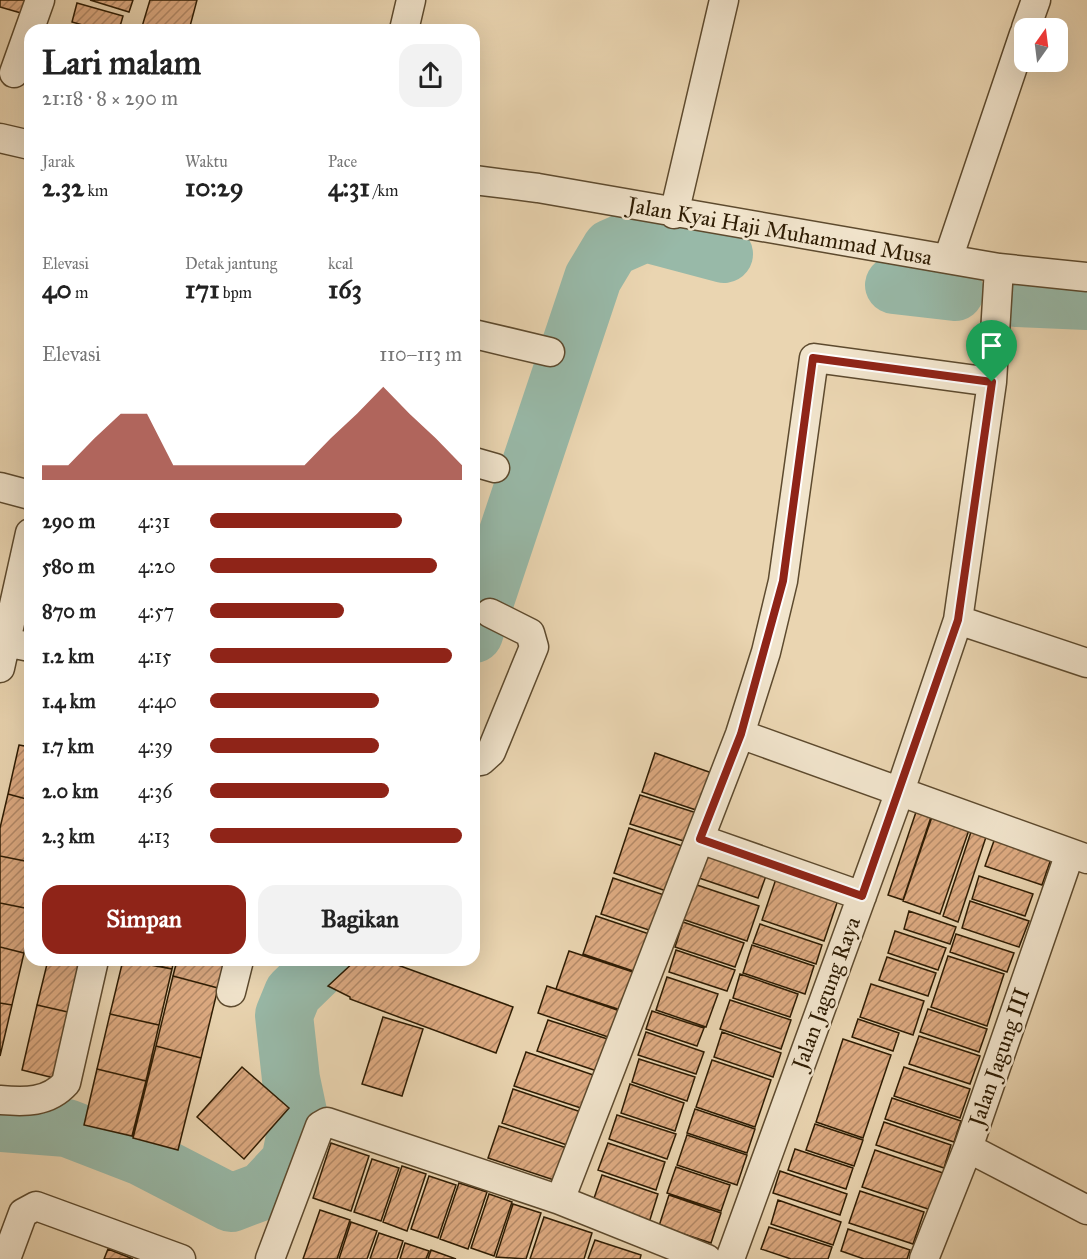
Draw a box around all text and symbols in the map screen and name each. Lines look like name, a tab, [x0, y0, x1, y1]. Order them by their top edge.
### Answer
north arrow	[1014, 18, 1068, 72]
map controls	[1014, 18, 1068, 72]
text: Lari malam	[42, 43, 201, 83]
button: share	[399, 44, 462, 107]
text: 21:18 · 8 × 290 m	[42, 86, 178, 110]
text: Jarak	[42, 152, 75, 171]
text: Waktu	[185, 152, 228, 171]
text: Pace	[328, 152, 357, 171]
text: 2.32	[42, 171, 84, 203]
text: 10:29	[185, 171, 244, 203]
text: 4:31	[328, 171, 370, 203]
text: km	[84, 181, 108, 200]
text: /km	[370, 181, 398, 200]
street label: Jalan Kyai Haji Muhammad Musa	[624, 191, 935, 271]
text: Elevasi	[42, 254, 89, 273]
text: Detak jantung	[185, 254, 277, 273]
text: kcal	[328, 254, 353, 273]
text: 40	[42, 273, 72, 305]
text: 171	[185, 273, 219, 305]
text: 163	[328, 273, 362, 305]
text: m	[72, 283, 89, 302]
text: bpm	[219, 283, 252, 302]
pin	[966, 320, 1017, 382]
icon: arrive	[975, 329, 1008, 362]
text: Elevasi	[42, 342, 101, 366]
text: 110–113 m	[379, 342, 462, 366]
text: 290 m	[42, 509, 95, 533]
text: 4:31	[138, 509, 170, 533]
text: 580 m	[42, 554, 95, 578]
text: 4:20	[138, 554, 176, 578]
text: 870 m	[42, 599, 96, 623]
text: 4:57	[138, 599, 174, 623]
text: 1.2 km	[42, 644, 94, 668]
text: 4:15	[138, 644, 171, 668]
text: 1.4 km	[42, 689, 96, 713]
text: 4:40	[138, 689, 177, 713]
text: 1.7 km	[42, 734, 94, 758]
text: 4:39	[138, 734, 173, 758]
text: 2.0 km	[42, 779, 98, 803]
text: 4:36	[138, 779, 172, 803]
text: 2.3 km	[42, 824, 95, 848]
text: 4:13	[138, 824, 170, 848]
button: Simpan	[42, 885, 246, 954]
button: Bagikan	[258, 885, 462, 954]
street label: Jalan Jagung Raya	[785, 912, 866, 1075]
street label: Jalan Jagung III	[962, 984, 1035, 1132]

